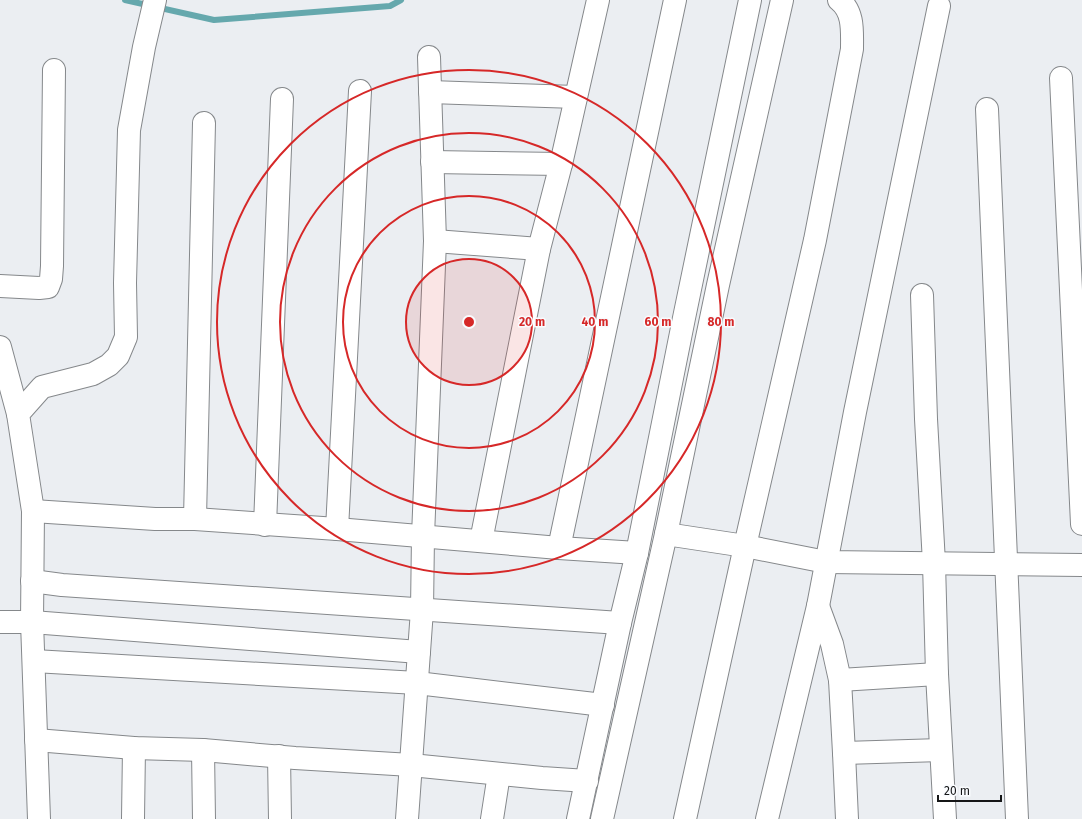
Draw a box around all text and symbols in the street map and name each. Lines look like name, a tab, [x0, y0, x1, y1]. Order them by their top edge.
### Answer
centre of rings	[462, 315, 476, 329]
text: 20 m	[519, 315, 545, 329]
text: 40 m	[582, 315, 608, 329]
text: 60 m	[645, 315, 671, 329]
text: 80 m	[708, 315, 734, 329]
scale bar	[938, 777, 1001, 803]
text: 20 m	[944, 784, 970, 798]

